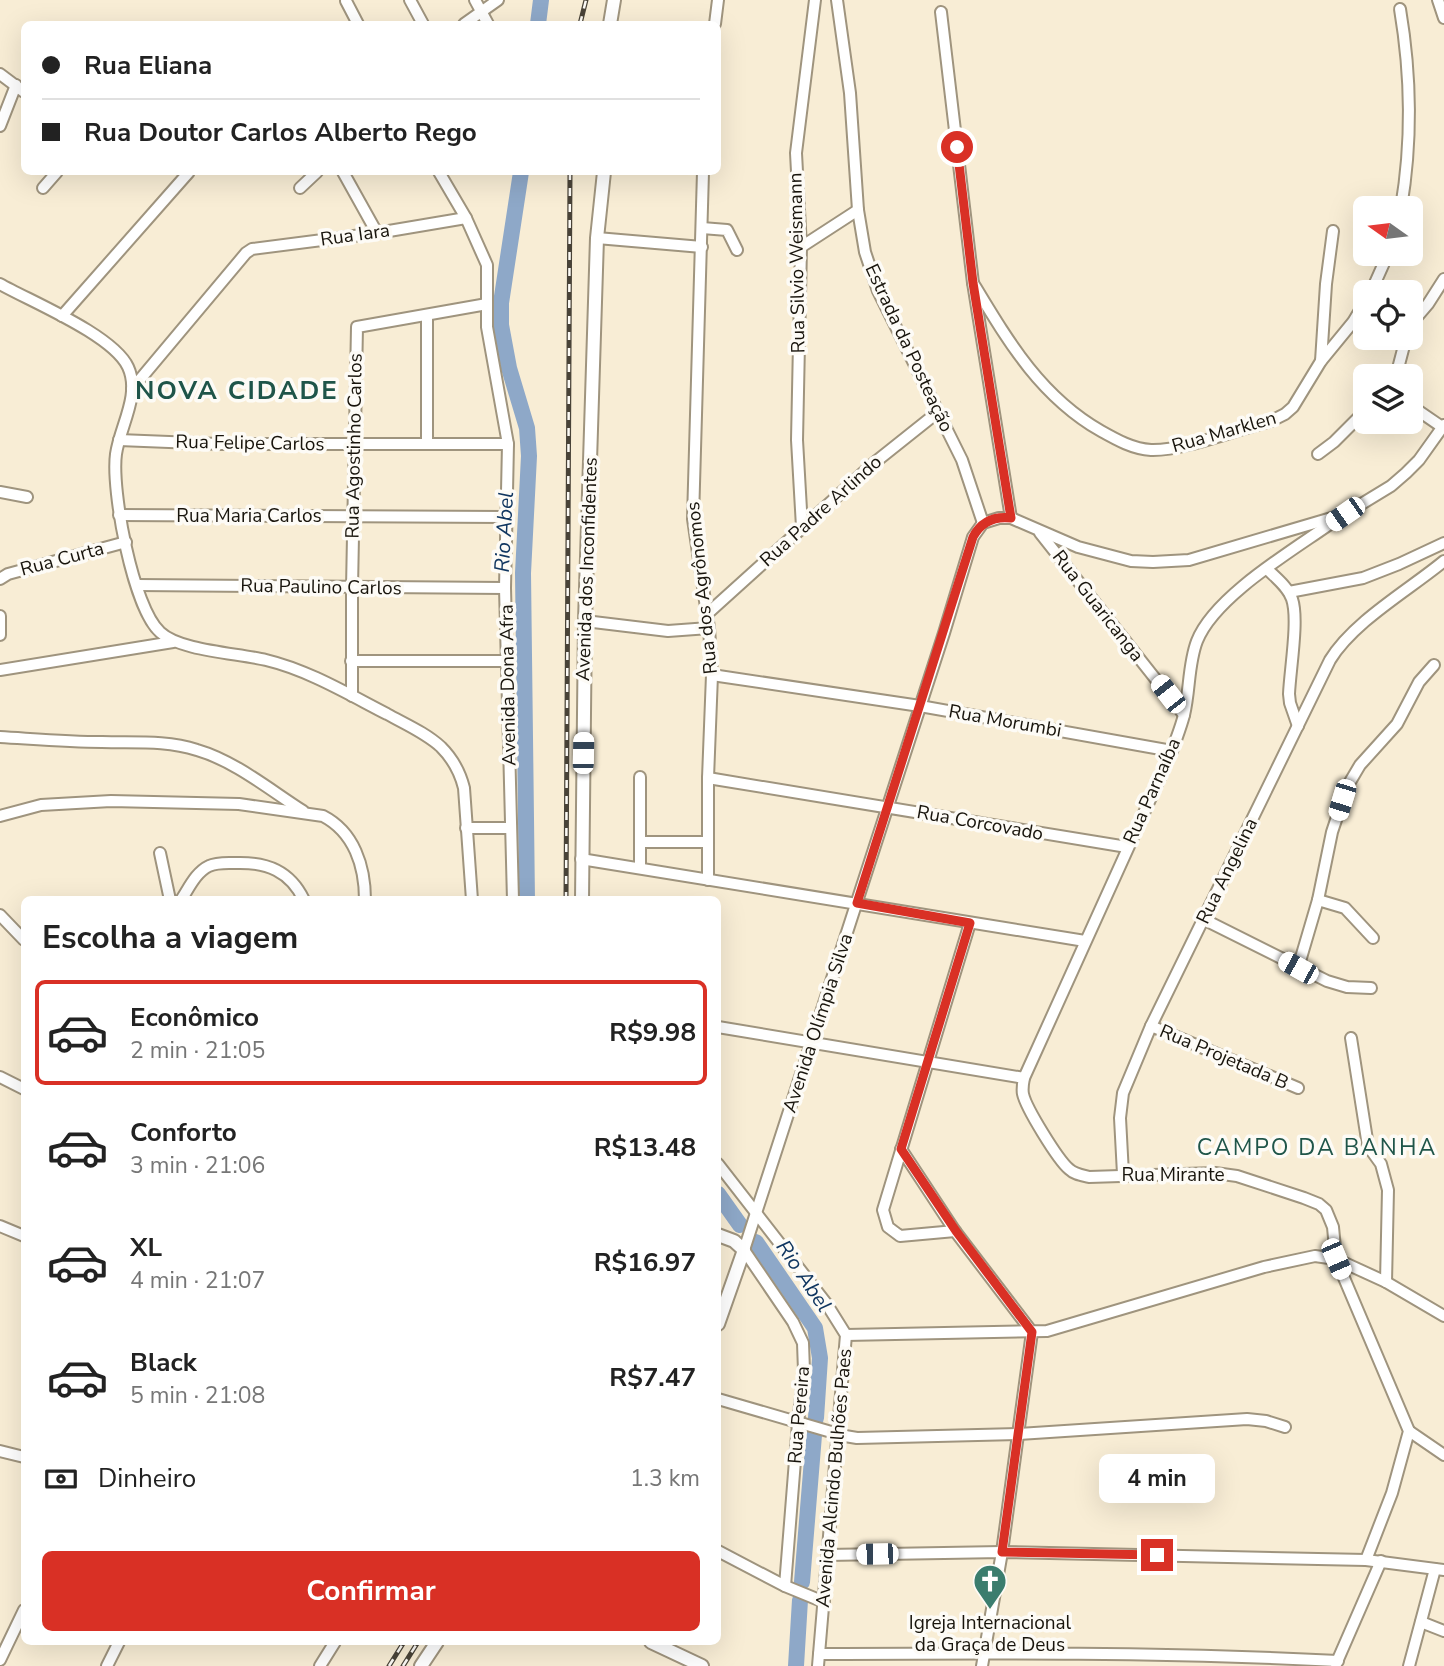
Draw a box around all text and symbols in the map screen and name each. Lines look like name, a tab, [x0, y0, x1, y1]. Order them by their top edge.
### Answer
text: Rua Eliana	[84, 48, 212, 83]
text: Rua Doutor Carlos Alberto Rego	[84, 115, 477, 150]
route start	[941, 131, 973, 163]
street label: Rua Silvio Weismann	[782, 172, 812, 354]
north arrow	[1353, 196, 1423, 266]
map controls	[1353, 196, 1423, 434]
street label: Rua Iara	[319, 217, 391, 253]
street label: Estrada da Posteação	[859, 260, 959, 436]
button: locate	[1353, 280, 1423, 350]
street label: Rua Agostinho Carlos	[339, 353, 369, 539]
button: layers	[1353, 364, 1423, 434]
district label: NOVA CIDADE	[135, 373, 339, 408]
street label: Rua Marklen	[1169, 405, 1279, 459]
street label: Rua Felipe Carlos	[175, 429, 325, 457]
street label: Rua Padre Arlindo	[754, 449, 888, 573]
street label: Avenida dos Inconfidentes	[570, 457, 604, 681]
water label: Rio Abel	[488, 491, 520, 573]
car	[1322, 493, 1369, 535]
street label: Rua dos Agrônomos	[680, 500, 724, 676]
street label: Rua Maria Carlos	[176, 503, 322, 529]
street label: Rua Curta	[17, 535, 107, 583]
street label: Rua Guaricanga	[1046, 545, 1150, 667]
street label: Rua Paulino Carlos	[240, 573, 402, 601]
street label: Avenida Dona Afra	[494, 604, 522, 766]
car	[1147, 671, 1190, 717]
street label: Rua Morumbi	[946, 698, 1064, 744]
car	[573, 732, 594, 774]
street label: Rua Parnaíba	[1117, 734, 1187, 848]
car	[1326, 777, 1359, 823]
street label: Rua Corcovado	[915, 799, 1045, 847]
street label: Rua Angelina	[1190, 814, 1264, 928]
text: Escolha a viagem	[42, 916, 298, 959]
street label: Avenida Olímpia Silva	[777, 930, 859, 1116]
car	[1275, 949, 1322, 987]
text: Econômico	[130, 1000, 259, 1035]
icon: car	[46, 1001, 109, 1064]
text: R$9.98	[609, 1015, 696, 1050]
street label: Rua Projetada B	[1156, 1018, 1292, 1096]
text: 2 min · 21:05	[130, 1035, 265, 1066]
text: Conforto	[130, 1115, 237, 1150]
icon: car	[46, 1116, 109, 1179]
text: R$13.48	[594, 1130, 696, 1165]
district label: CAMPO DA BANHA	[1197, 1132, 1437, 1163]
text: 3 min · 21:06	[130, 1150, 265, 1181]
street label: Rua Mirante	[1121, 1162, 1225, 1188]
text: XL	[130, 1230, 162, 1265]
icon: car	[46, 1231, 109, 1294]
water label: Rio Abel	[770, 1235, 838, 1317]
car	[1319, 1236, 1354, 1282]
text: R$16.97	[594, 1245, 696, 1280]
text: 4 min · 21:07	[130, 1265, 265, 1296]
text: Black	[130, 1345, 197, 1380]
icon: car	[46, 1346, 109, 1409]
street label: Avenida Alcindo Bulhões Paes	[810, 1347, 858, 1609]
text: R$7.47	[609, 1360, 696, 1395]
street label: Rua Pereira	[782, 1365, 816, 1465]
text: 5 min · 21:08	[130, 1380, 265, 1411]
callout: 4 min	[1099, 1454, 1215, 1502]
icon: cash	[42, 1460, 80, 1498]
text: Dinheiro	[98, 1461, 196, 1496]
text: 1.3 km	[630, 1463, 700, 1494]
text: 4 min	[1127, 1463, 1187, 1494]
route end	[1141, 1539, 1173, 1571]
car	[856, 1543, 899, 1565]
button: Confirmar	[42, 1551, 700, 1631]
church icon: Igreja Internacional da Graça de Deus	[971, 1562, 1009, 1611]
place label: Igreja Internacional da Graça de Deus	[909, 1610, 1072, 1658]

